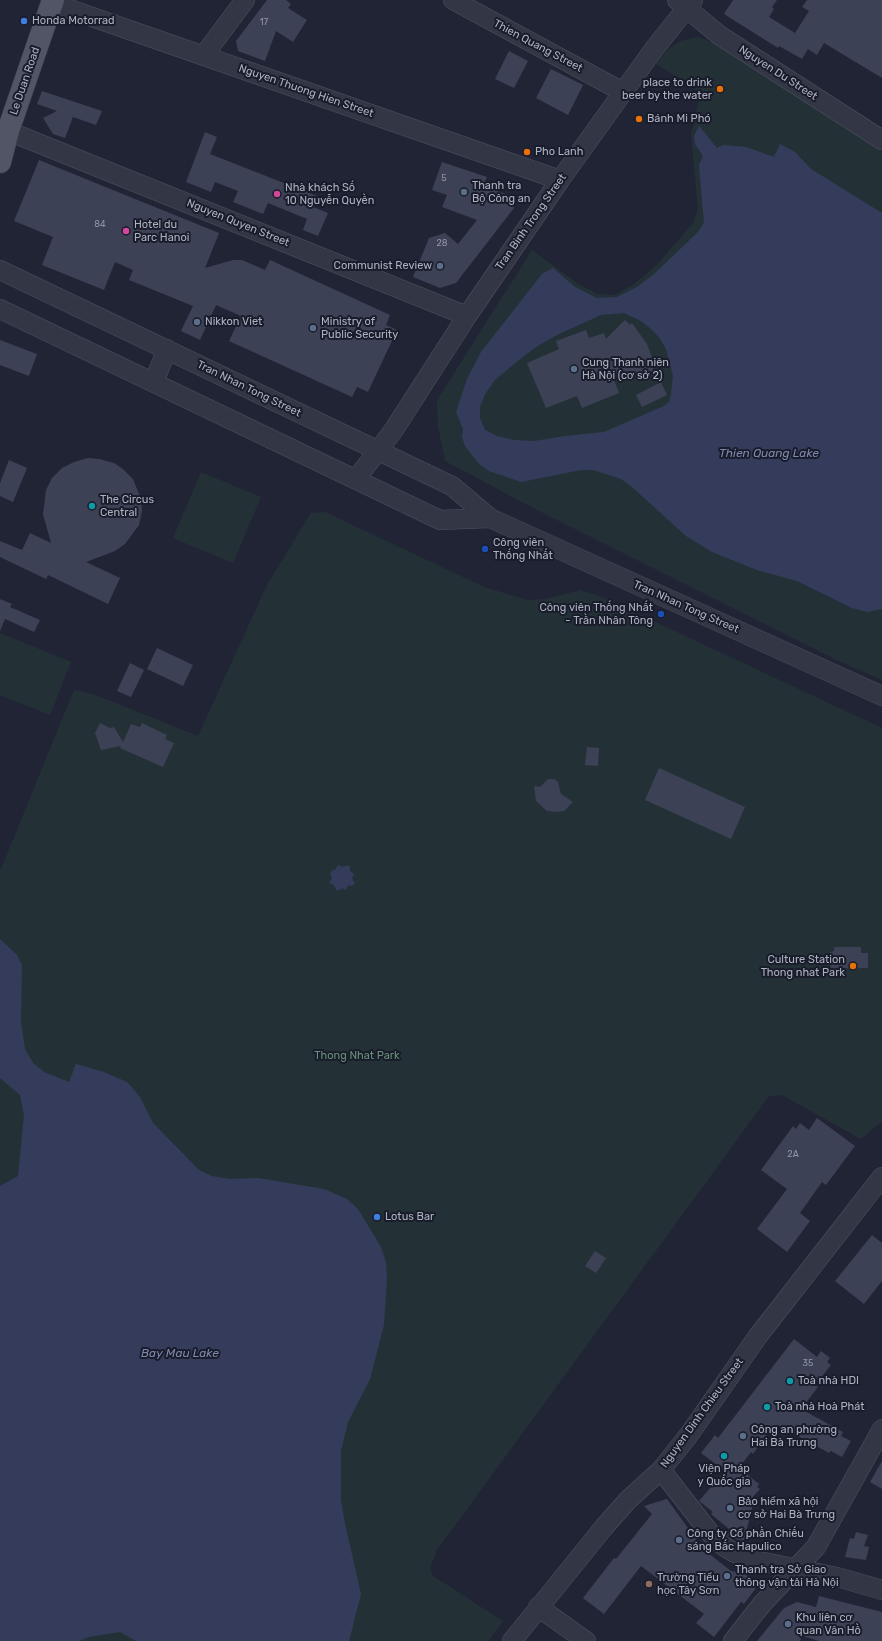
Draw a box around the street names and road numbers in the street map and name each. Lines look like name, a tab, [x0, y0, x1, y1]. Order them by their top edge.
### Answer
street label: Thien Quang Street	[491, 17, 585, 75]
street label: Nguyen Du Street	[736, 43, 820, 103]
street label: Le Duan Road	[7, 45, 43, 117]
street label: Nguyen Thuong Hien Street	[237, 62, 375, 120]
street label: Tran Binh Trong Street	[493, 171, 569, 273]
street label: Nguyen Quyen Street	[185, 196, 291, 250]
street label: Tran Nhan Tong Street	[195, 358, 303, 420]
street label: Tran Nhan Tong Street	[631, 578, 741, 636]
street label: Nguyen Dinh Chieu Street	[658, 1356, 746, 1470]

